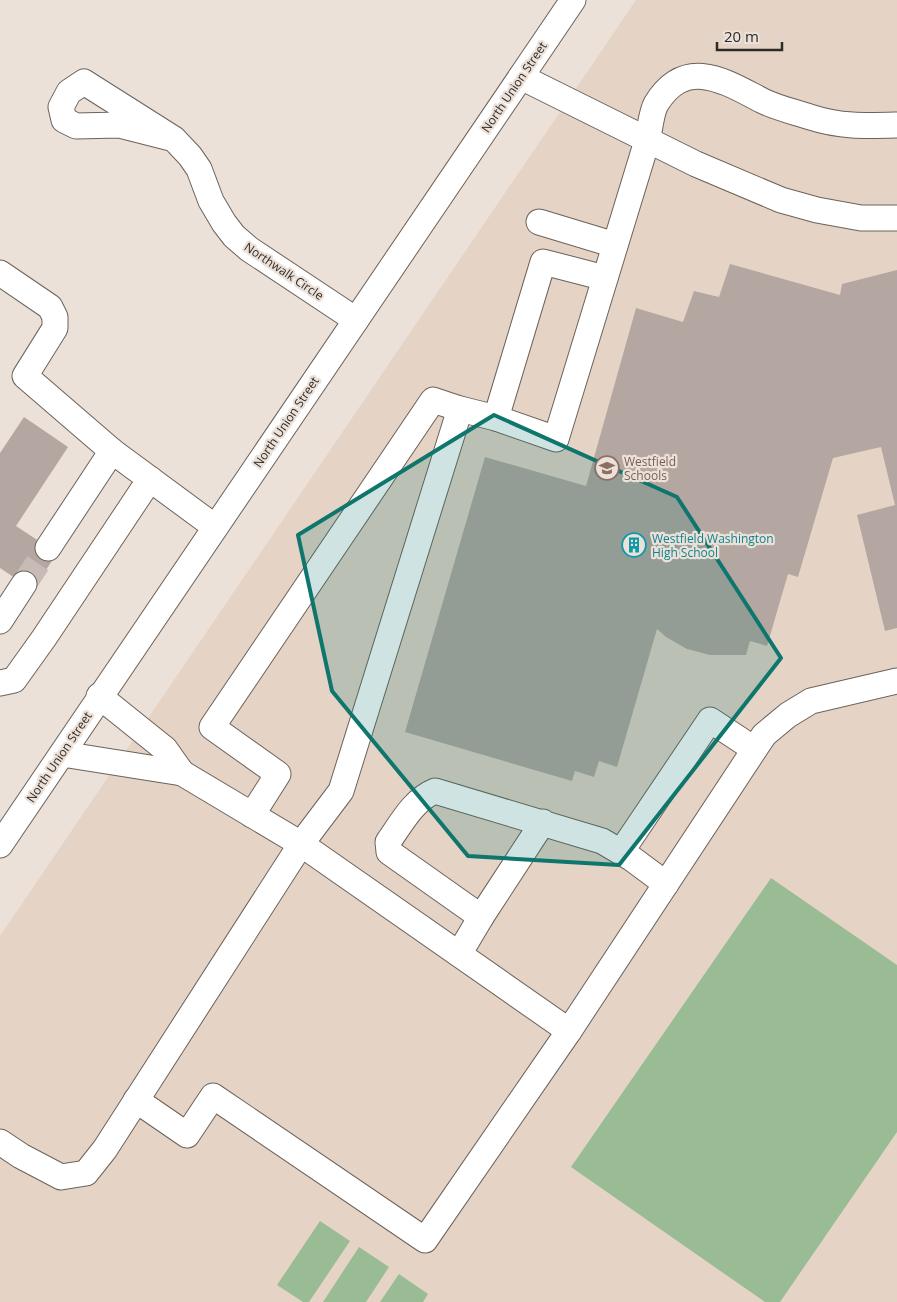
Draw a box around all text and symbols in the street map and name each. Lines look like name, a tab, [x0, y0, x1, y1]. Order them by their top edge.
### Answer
scale bar	[717, 20, 782, 52]
text: 20 m	[724, 26, 759, 46]
street label: North Union Street	[477, 38, 551, 136]
street label: Northwalk Circle	[241, 238, 327, 304]
street label: North Union Street	[249, 373, 323, 471]
place label: Westfield Schools	[624, 453, 676, 484]
school or university icon: Westfield Schools	[594, 455, 620, 481]
place label: Westfield Washington High School	[652, 530, 774, 561]
building icon: Westfield Washington High School	[621, 532, 647, 558]
street label: North Union Street	[22, 708, 96, 806]

